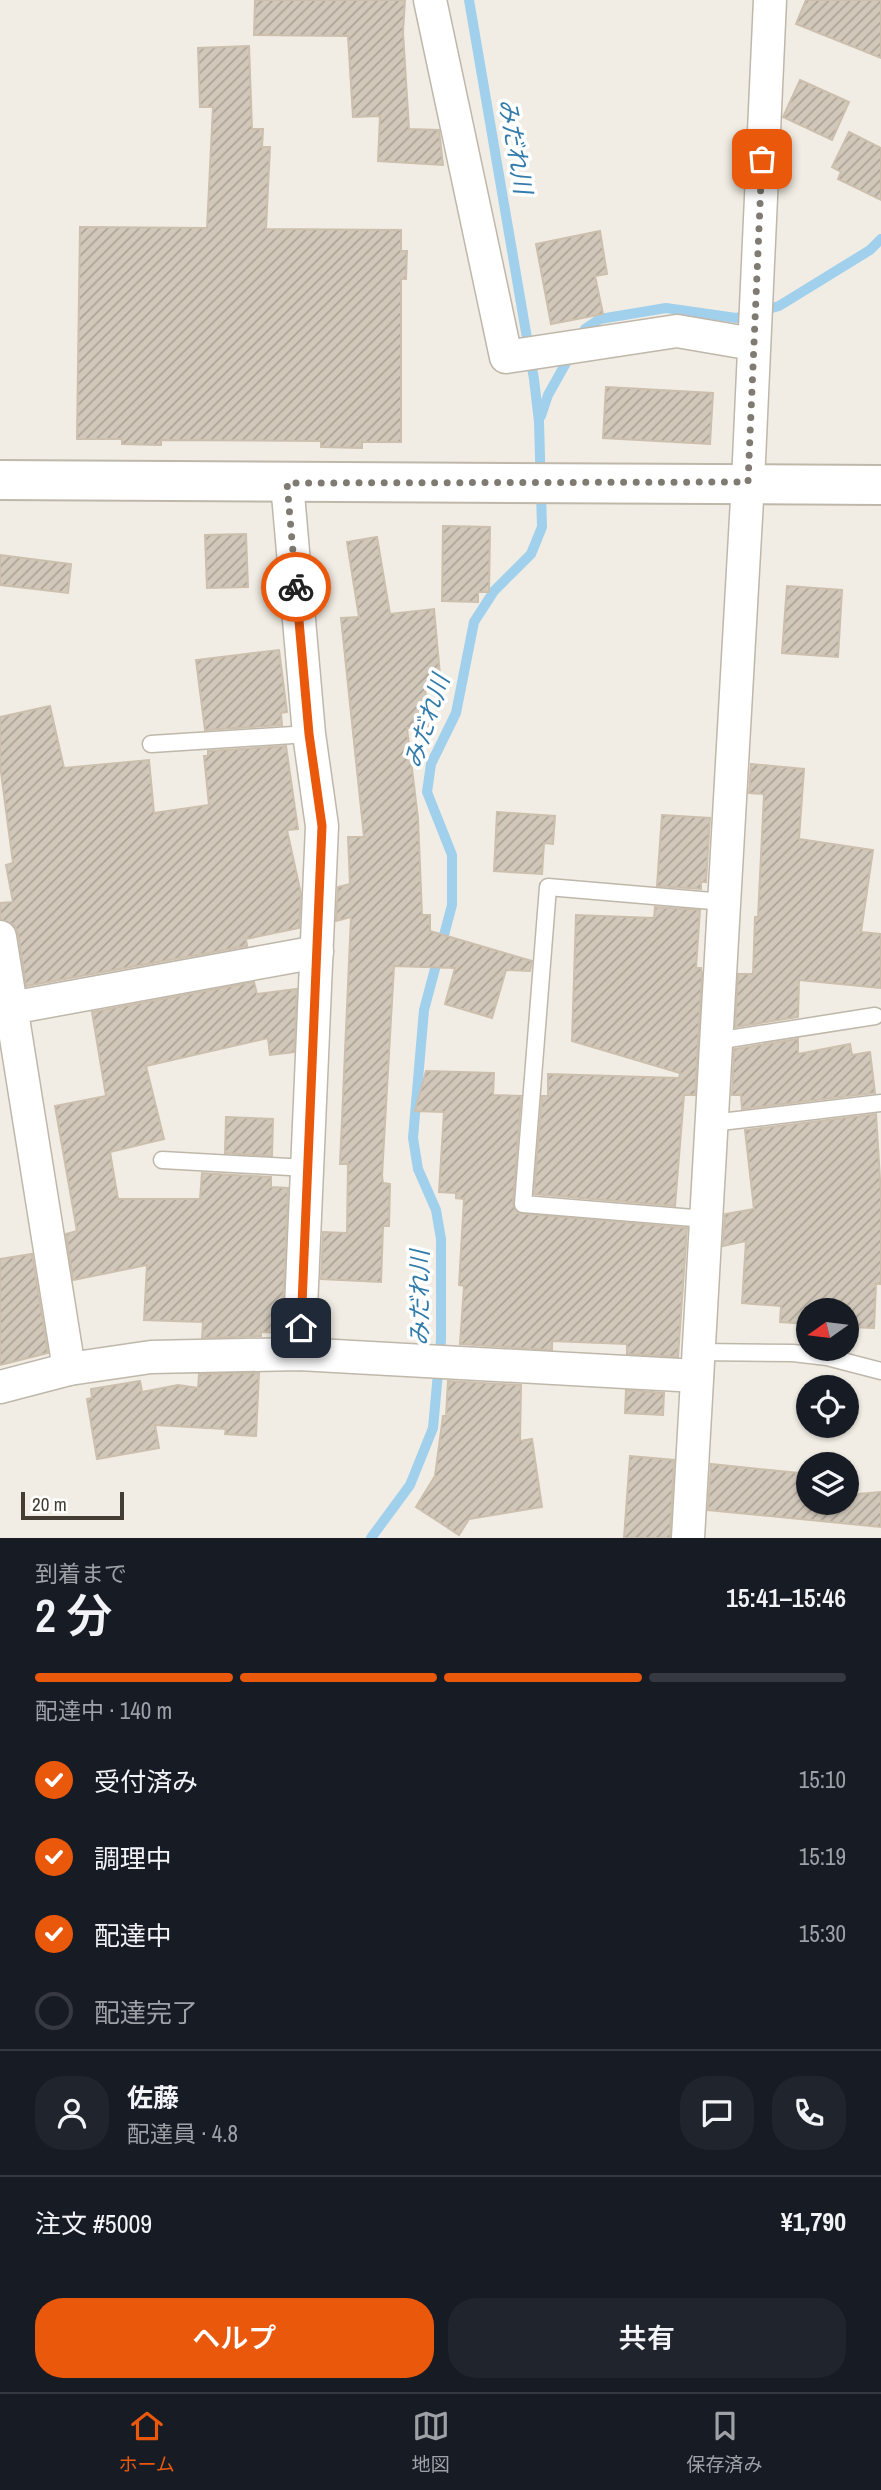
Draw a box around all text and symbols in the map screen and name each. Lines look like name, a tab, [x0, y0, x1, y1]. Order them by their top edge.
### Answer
water label: みだれ川	[492, 96, 541, 199]
pin	[732, 129, 792, 189]
icon: bag	[743, 140, 781, 178]
courier	[261, 552, 331, 622]
icon: bike	[277, 568, 315, 606]
water label: みだれ川	[396, 668, 457, 772]
water label: みだれ川	[403, 1247, 435, 1346]
pin	[271, 1298, 331, 1358]
north arrow	[796, 1298, 859, 1362]
map controls	[796, 1298, 859, 1515]
icon: home	[282, 1309, 320, 1347]
button: locate	[796, 1375, 859, 1438]
button: layers	[796, 1452, 859, 1515]
scale bar	[21, 1489, 124, 1521]
text: 20 m	[32, 1491, 67, 1517]
text: 到着まで	[35, 1558, 127, 1589]
text: 15:41–15:46	[726, 1580, 846, 1615]
text: 2 分	[35, 1584, 112, 1646]
text: 配達中 · 140 m	[35, 1695, 172, 1726]
icon: check	[35, 1761, 73, 1799]
text: 受付済み	[94, 1764, 198, 1799]
text: 15:10	[799, 1764, 846, 1795]
icon: check	[35, 1838, 73, 1876]
text: 調理中	[94, 1841, 172, 1876]
text: 15:19	[799, 1841, 846, 1872]
icon: check	[35, 1915, 73, 1953]
text: 配達中	[94, 1918, 172, 1953]
text: 15:30	[799, 1918, 846, 1949]
text: 配達完了	[94, 1995, 198, 2030]
button: person	[35, 2076, 109, 2150]
button: chat	[680, 2076, 754, 2150]
button: phone	[772, 2076, 846, 2150]
text: 佐藤	[127, 2080, 179, 2115]
text: 配達員 · 4.8	[127, 2118, 238, 2149]
text: ¥1,790	[781, 2204, 846, 2239]
text: 注文 #5009	[35, 2206, 152, 2241]
button: ヘルプ	[35, 2298, 434, 2378]
button: 共有	[448, 2298, 846, 2378]
tab: ホーム	[118, 2407, 175, 2477]
tab: 地図	[412, 2407, 450, 2477]
tab: 保存済み	[687, 2407, 763, 2477]

